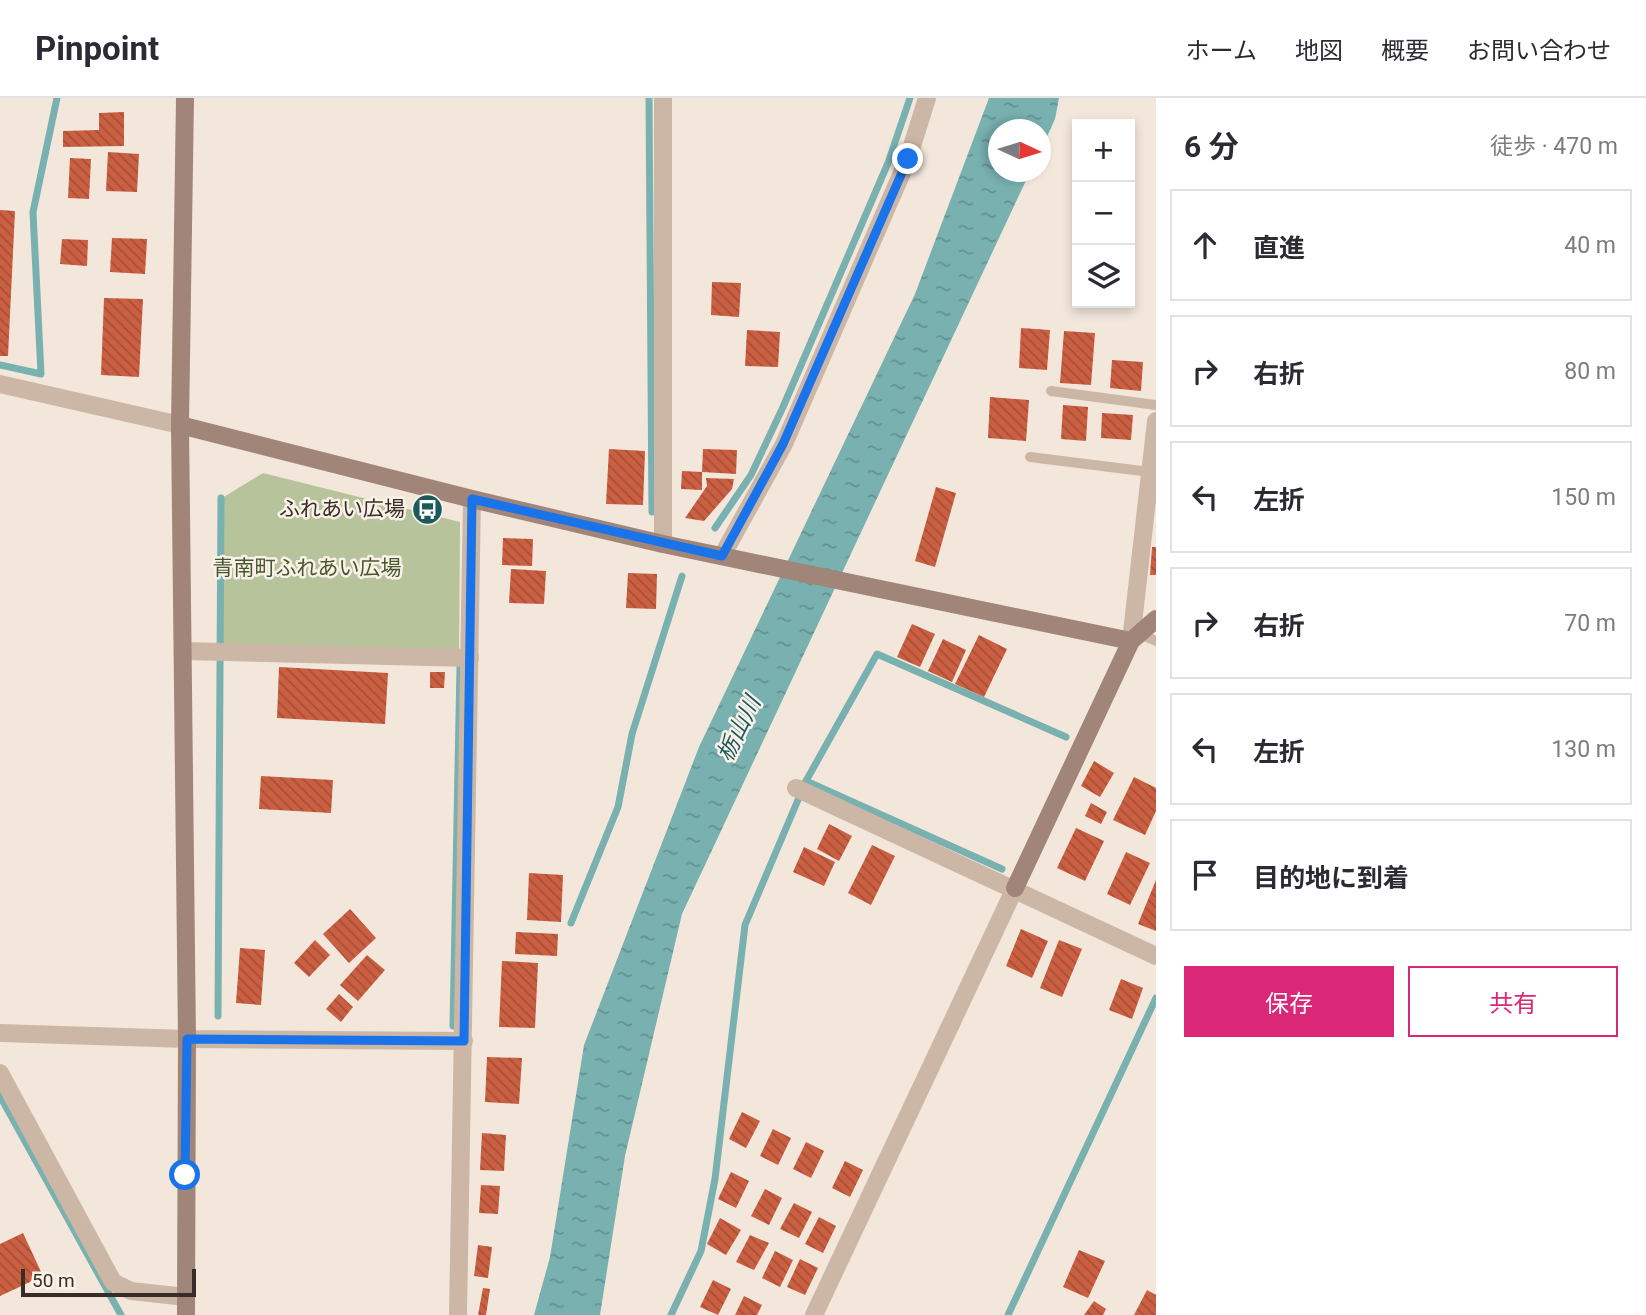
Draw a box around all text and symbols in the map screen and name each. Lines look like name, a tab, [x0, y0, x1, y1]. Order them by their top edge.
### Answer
text: Pinpoint	[35, 29, 159, 68]
text: ホーム	[1186, 37, 1257, 65]
text: 地図	[1295, 37, 1343, 65]
text: 概要	[1381, 37, 1429, 65]
text: お問い合わせ	[1467, 37, 1611, 65]
north arrow	[988, 119, 1051, 182]
map controls	[1072, 119, 1135, 308]
button: +	[1072, 119, 1135, 182]
text: 6 分	[1184, 129, 1239, 164]
text: 徒歩 · 470 m	[1490, 133, 1618, 160]
route end	[892, 143, 923, 174]
button: −	[1072, 182, 1135, 245]
icon: ahead	[1186, 226, 1224, 264]
text: 40 m	[1564, 232, 1616, 259]
text: 直進	[1253, 233, 1305, 263]
button: layers	[1072, 245, 1135, 308]
icon: right	[1186, 352, 1224, 390]
text: 80 m	[1564, 358, 1616, 385]
text: 右折	[1253, 359, 1305, 389]
icon: left	[1186, 478, 1224, 516]
text: 150 m	[1551, 484, 1616, 511]
text: 左折	[1253, 485, 1305, 515]
bus stop icon: ふれあい広場	[411, 492, 445, 526]
place label: ふれあい広場	[279, 497, 405, 521]
park label: 青南町ふれあい広場	[213, 556, 402, 580]
icon: right	[1186, 604, 1224, 642]
text: 70 m	[1564, 610, 1616, 637]
text: 右折	[1253, 611, 1305, 641]
water label: 栃山川	[712, 689, 768, 766]
icon: left	[1186, 730, 1224, 768]
text: 130 m	[1551, 736, 1616, 763]
text: 左折	[1253, 737, 1305, 767]
icon: arrive	[1186, 856, 1224, 894]
text: 目的地に到着	[1253, 863, 1409, 893]
button: 保存	[1184, 966, 1394, 1037]
button: 共有	[1408, 966, 1618, 1037]
route start	[169, 1159, 200, 1190]
scale bar	[21, 1266, 196, 1298]
text: 50 m	[32, 1269, 75, 1292]

